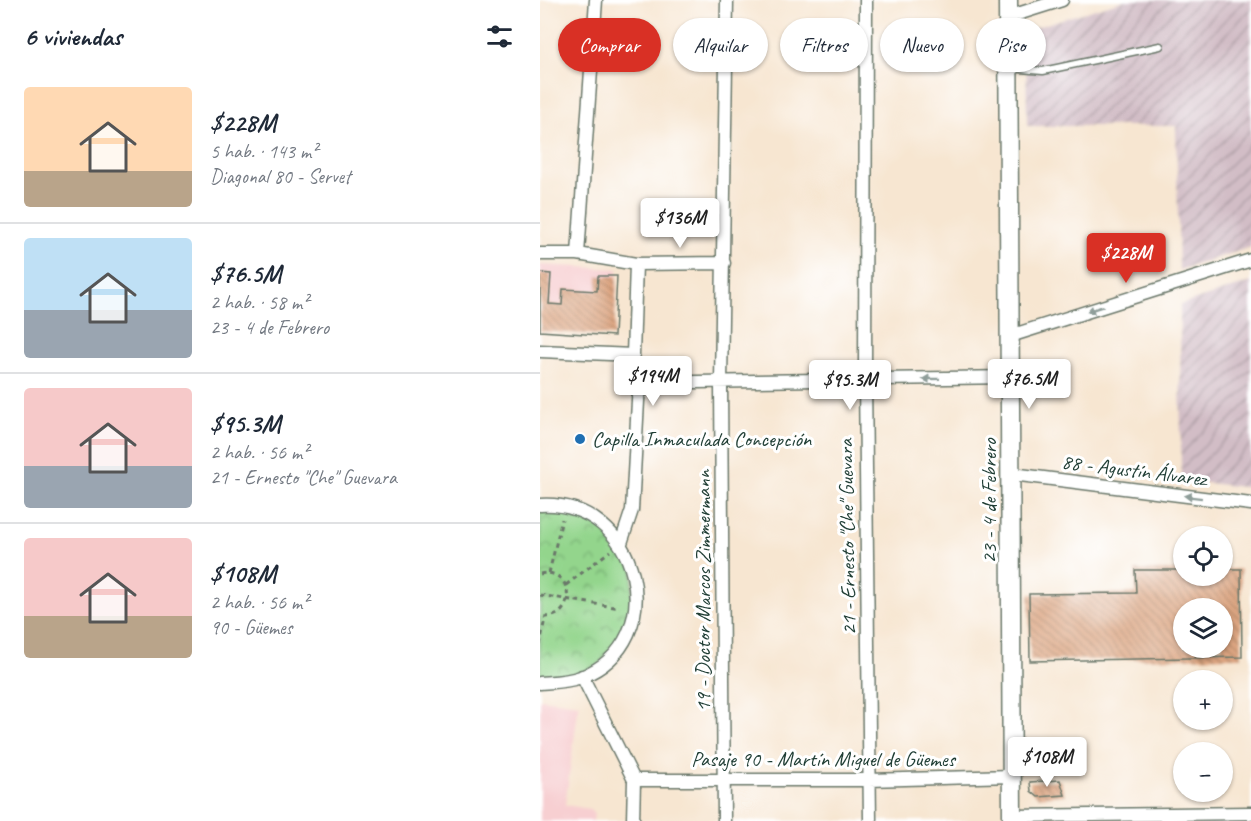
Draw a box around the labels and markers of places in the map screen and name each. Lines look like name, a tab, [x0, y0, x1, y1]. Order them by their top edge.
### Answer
pin: $136M	[638, 198, 722, 249]
pin: $228M	[1084, 233, 1168, 284]
pin: $194M	[611, 356, 695, 407]
pin: $76.5M	[980, 359, 1078, 410]
pin: $95.3M	[801, 360, 899, 411]
place label: Capilla Inmaculada Concepción	[592, 426, 812, 452]
marker: Capilla Inmaculada Concepción	[573, 432, 587, 446]
pin: $108M	[1005, 737, 1089, 788]

